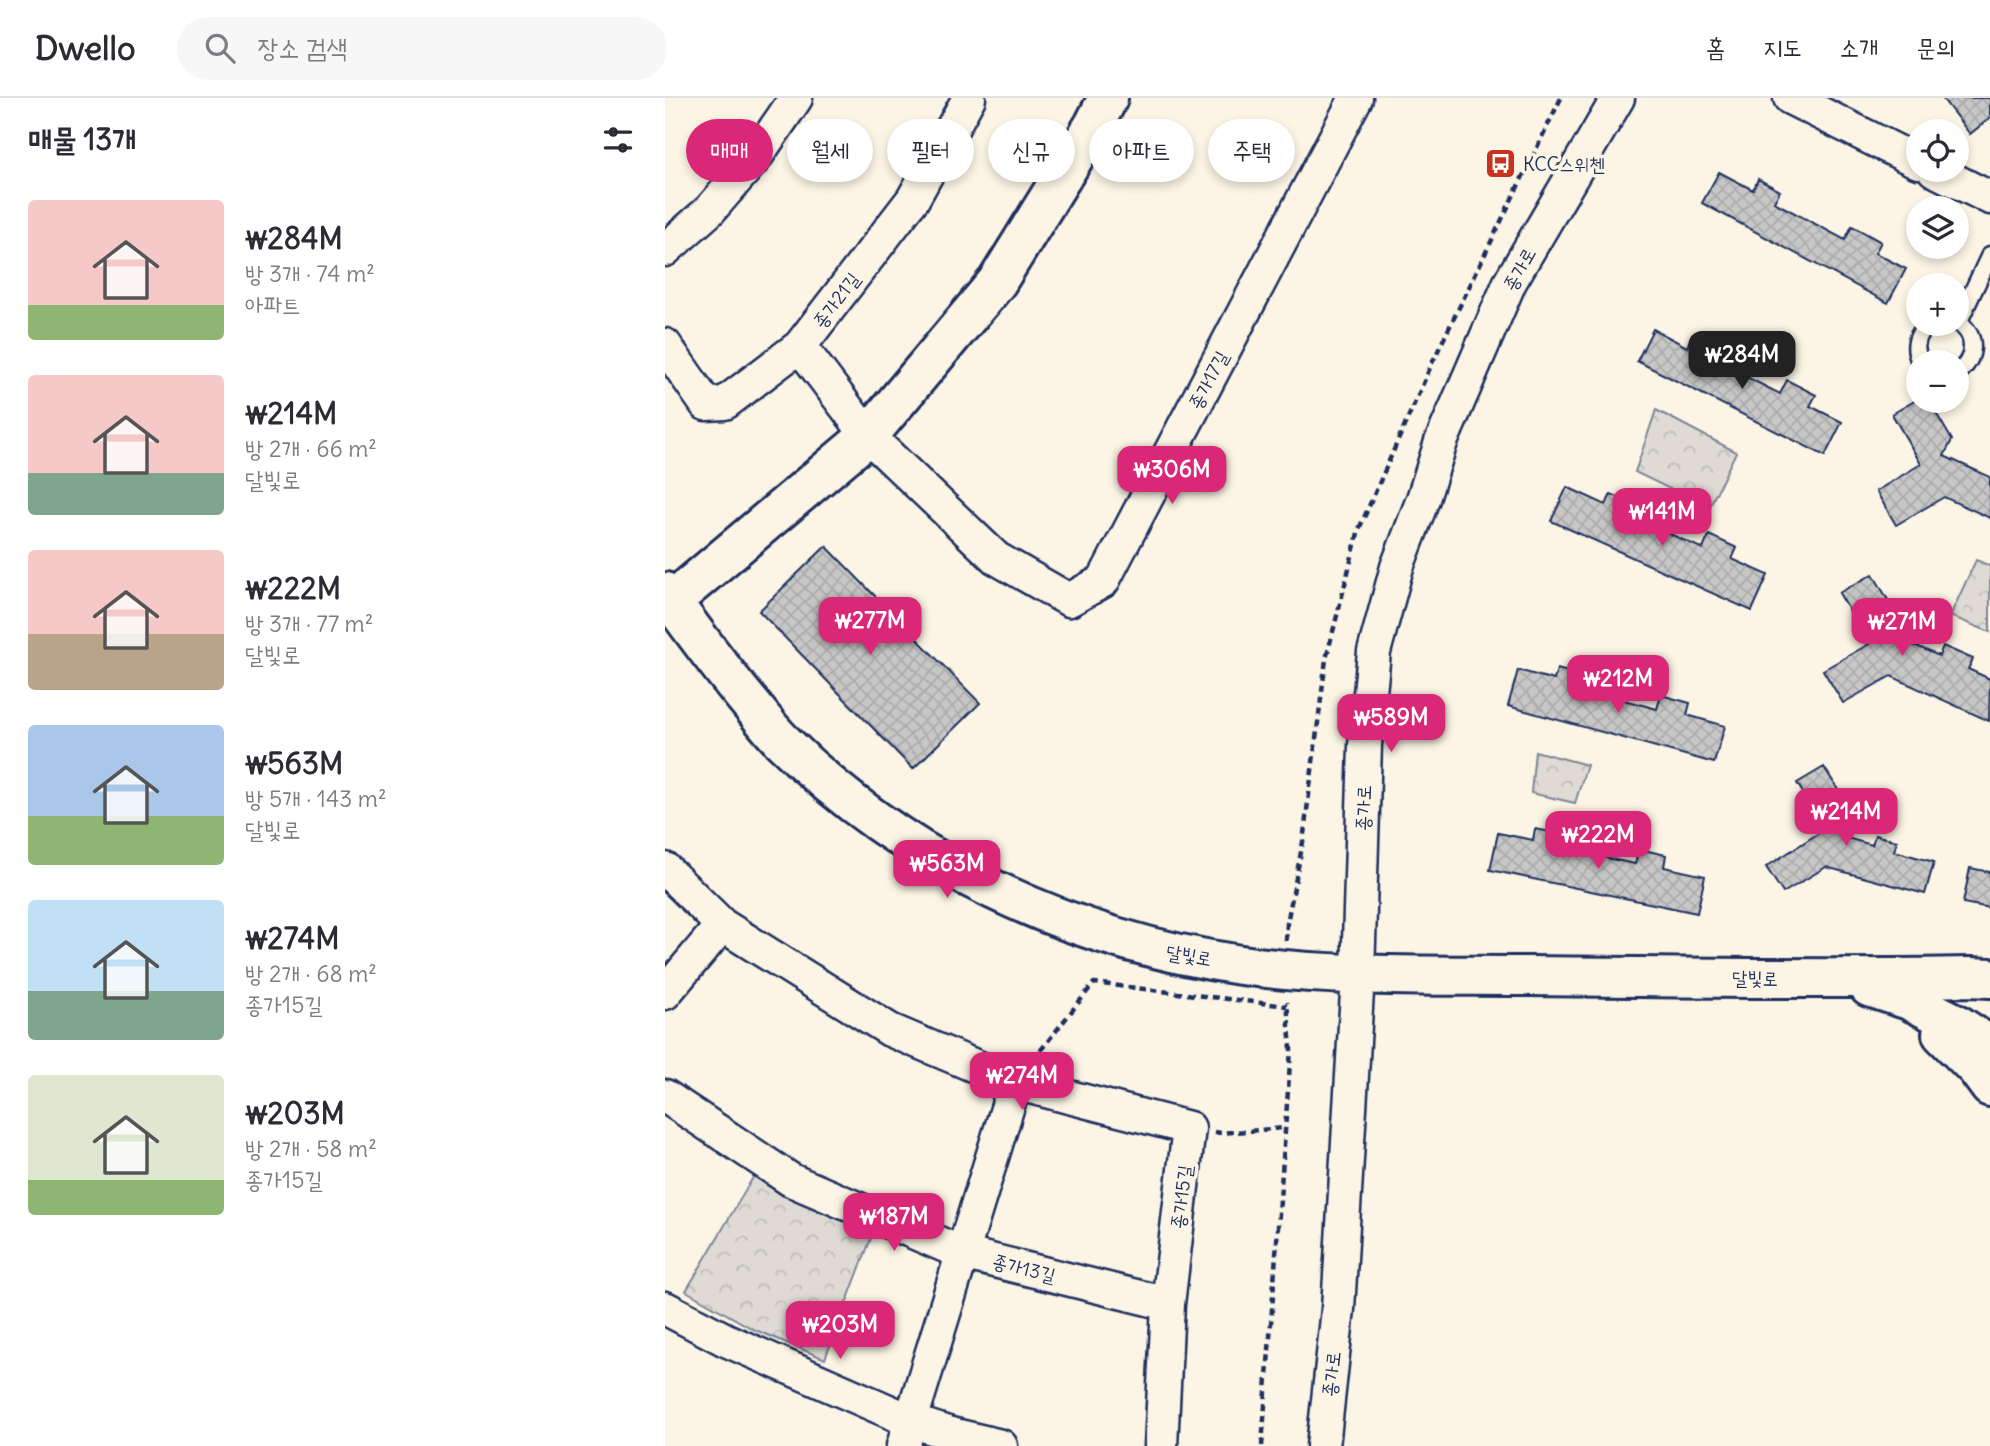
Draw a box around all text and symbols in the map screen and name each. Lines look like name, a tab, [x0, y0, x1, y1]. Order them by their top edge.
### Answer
search box	[177, 17, 667, 80]
text: Dwello	[35, 27, 135, 69]
icon: search	[201, 29, 239, 67]
text: 장소 검색	[257, 31, 347, 64]
text: 홈	[1706, 32, 1725, 62]
text: 지도	[1763, 32, 1802, 62]
text: 소개	[1840, 32, 1878, 62]
text: 문의	[1916, 32, 1955, 62]
chip: 매매	[686, 119, 773, 182]
chip: 월세	[787, 119, 873, 182]
chip: 필터	[887, 119, 974, 182]
chip: 신규	[988, 119, 1075, 182]
chip: 아파트	[1089, 119, 1194, 182]
chip: 주택	[1208, 119, 1295, 182]
map controls	[1906, 119, 1969, 413]
button: locate	[1906, 119, 1969, 182]
text: 매물 13개	[28, 120, 137, 158]
icon: filters	[599, 121, 637, 159]
bus stop icon: KCC스위첸	[1483, 147, 1517, 181]
place label: KCC스위첸	[1523, 152, 1605, 176]
button: layers	[1906, 196, 1969, 259]
text: ₩284M	[245, 219, 343, 257]
icon: home	[84, 228, 168, 312]
street label: 종가로	[1497, 243, 1541, 295]
text: 방 3개 · 74 m²	[245, 259, 375, 288]
street label: 종가21길	[807, 267, 865, 333]
button: +	[1906, 273, 1969, 336]
text: 아파트	[245, 290, 301, 319]
pin: ₩284M	[1693, 331, 1791, 391]
text: ₩284M	[1705, 339, 1779, 368]
street label: 종가17길	[1183, 347, 1233, 413]
button: −	[1906, 350, 1969, 413]
text: ₩214M	[245, 394, 337, 432]
icon: home	[84, 403, 168, 487]
text: 방 2개 · 66 m²	[245, 434, 377, 463]
pin: ₩306M	[1123, 446, 1221, 506]
text: ₩306M	[1133, 454, 1211, 483]
text: 달빛로	[245, 465, 301, 494]
pin: ₩141M	[1613, 489, 1711, 548]
text: ₩141M	[1628, 496, 1696, 525]
text: ₩222M	[245, 569, 341, 607]
icon: home	[84, 578, 168, 662]
pin: ₩277M	[821, 598, 919, 657]
pin: ₩271M	[1853, 598, 1951, 658]
text: ₩277M	[835, 605, 905, 634]
text: ₩271M	[1868, 606, 1936, 635]
text: 방 3개 · 77 m²	[245, 609, 373, 638]
text: 달빛로	[245, 640, 301, 669]
pin: ₩212M	[1569, 656, 1667, 715]
text: ₩212M	[1583, 663, 1653, 692]
pin: ₩589M	[1342, 694, 1440, 754]
text: ₩589M	[1353, 702, 1429, 731]
text: ₩563M	[245, 744, 343, 782]
icon: home	[84, 753, 168, 837]
text: 방 5개 · 143 m²	[245, 784, 387, 813]
street label: 종가로	[1350, 785, 1376, 831]
pin: ₩214M	[1797, 788, 1895, 848]
text: ₩214M	[1811, 796, 1881, 825]
pin: ₩222M	[1549, 812, 1647, 871]
text: 달빛로	[245, 815, 301, 844]
text: ₩222M	[1561, 819, 1635, 848]
pin: ₩563M	[898, 840, 996, 900]
text: ₩563M	[909, 848, 985, 877]
text: ₩274M	[245, 919, 340, 957]
icon: home	[84, 928, 168, 1012]
street label: 달빛로	[1164, 939, 1214, 971]
text: 방 2개 · 68 m²	[245, 959, 377, 988]
street label: 달빛로	[1732, 966, 1778, 990]
text: 종가15길	[245, 990, 323, 1019]
pin: ₩274M	[973, 1052, 1071, 1112]
text: ₩274M	[986, 1060, 1058, 1089]
text: ₩203M	[245, 1094, 345, 1132]
icon: home	[84, 1103, 168, 1187]
text: 방 2개 · 58 m²	[245, 1134, 377, 1163]
street label: 종가15길	[1165, 1164, 1197, 1230]
text: 종가15길	[245, 1165, 323, 1194]
pin: ₩187M	[845, 1194, 943, 1253]
text: ₩187M	[859, 1201, 929, 1230]
street label: 종가13길	[990, 1249, 1058, 1287]
pin: ₩203M	[791, 1302, 889, 1361]
text: ₩203M	[802, 1309, 878, 1338]
street label: 종가로	[1317, 1350, 1345, 1398]

